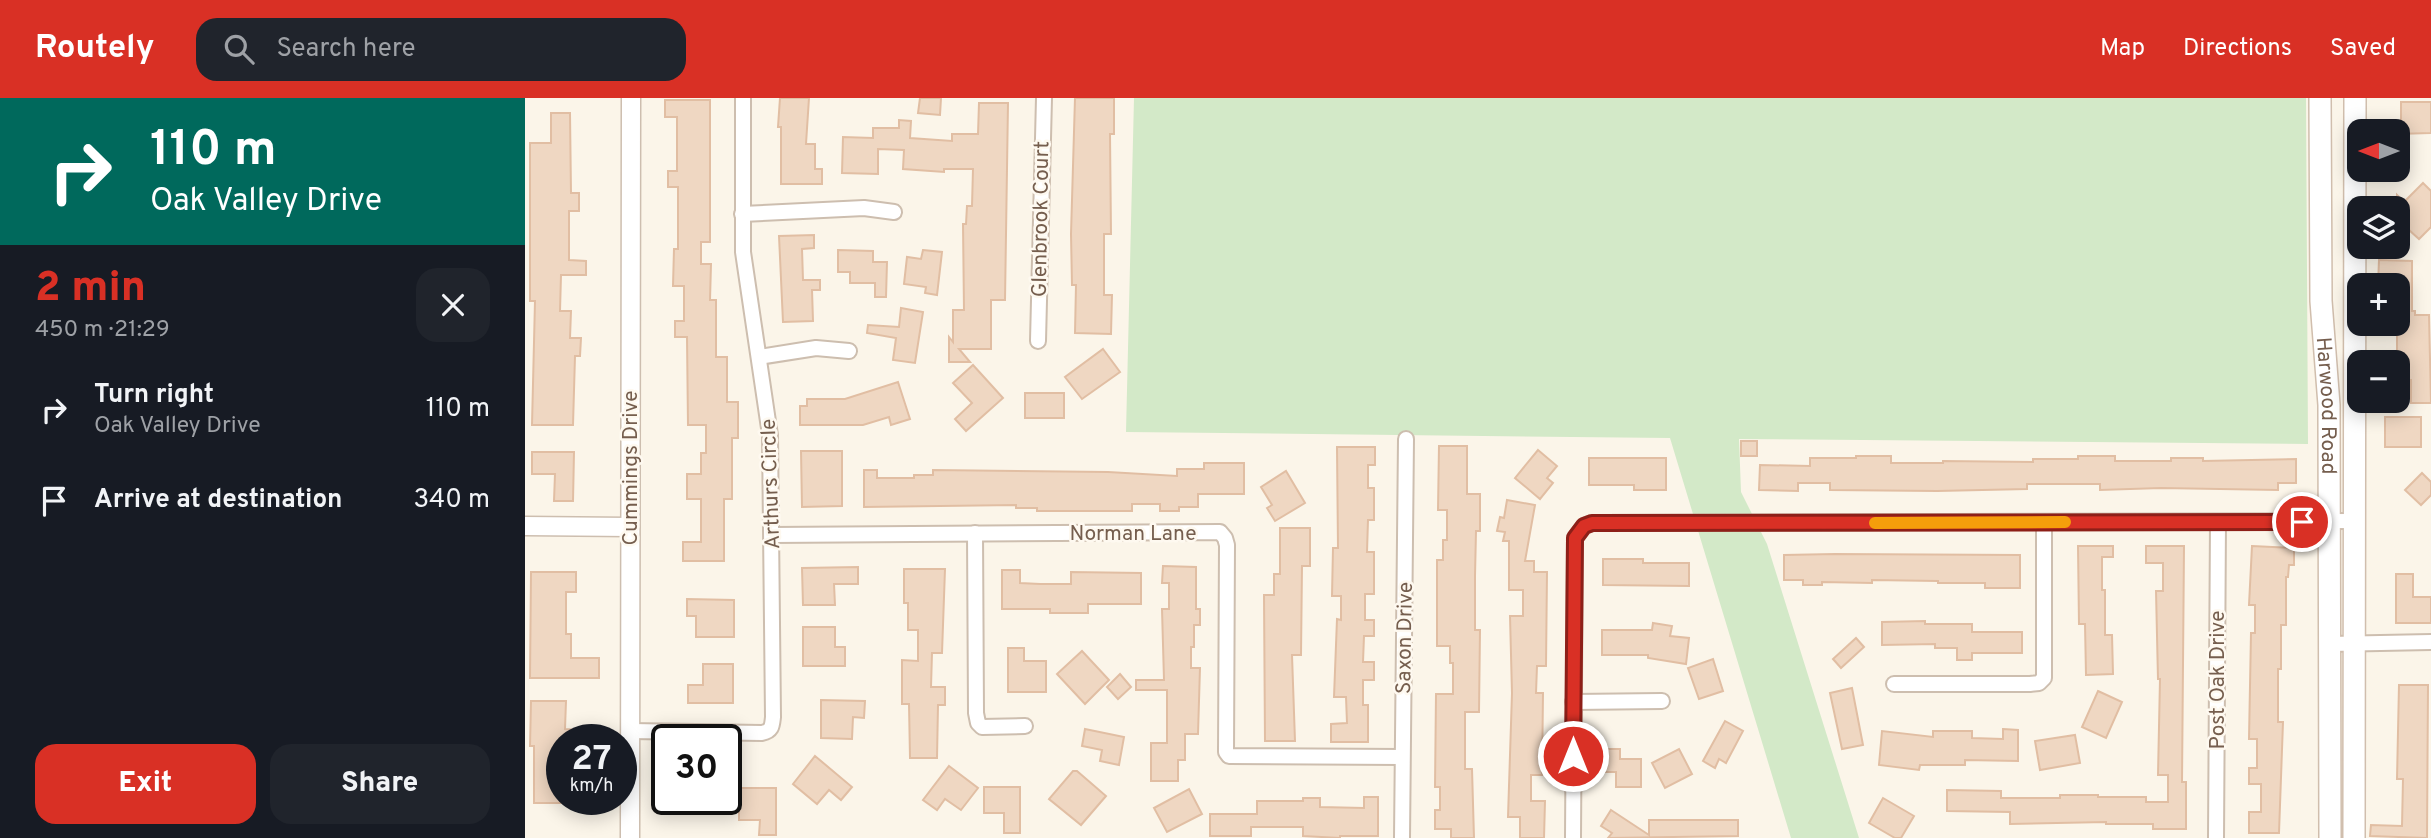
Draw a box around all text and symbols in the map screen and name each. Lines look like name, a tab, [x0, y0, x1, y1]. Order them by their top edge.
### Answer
search box	[196, 18, 686, 81]
text: Routely	[35, 28, 154, 70]
icon: search	[220, 30, 258, 68]
text: Search here	[276, 33, 415, 66]
text: Map	[2100, 34, 2145, 64]
text: Directions	[2183, 34, 2292, 64]
text: Saved	[2330, 34, 2396, 64]
north arrow	[2347, 119, 2410, 182]
map controls	[2347, 119, 2410, 413]
text: 110 m	[150, 121, 277, 183]
icon: right	[35, 126, 126, 217]
street label: Glenbrook Court	[1027, 141, 1056, 297]
text: Oak Valley Drive	[150, 182, 382, 222]
button: layers	[2347, 196, 2410, 259]
text: 2 min	[35, 263, 146, 316]
button: close	[416, 268, 490, 342]
button: +	[2347, 273, 2410, 336]
text: 450 m · 21:29	[35, 316, 170, 345]
street label: Harwood Road	[2309, 336, 2341, 475]
button: −	[2347, 350, 2410, 413]
text: Turn right	[94, 379, 214, 412]
street label: Cummings Drive	[618, 390, 645, 546]
icon: right	[35, 391, 73, 429]
text: 110 m	[426, 393, 490, 426]
text: Oak Valley Drive	[94, 412, 261, 441]
street label: Arthurs Circle	[756, 418, 787, 550]
icon: arrive	[35, 482, 73, 520]
text: Arrive at destination	[94, 484, 342, 517]
text: 340 m	[413, 484, 490, 517]
pin	[2272, 492, 2332, 552]
icon: arrive	[2283, 503, 2321, 541]
street label: Norman Lane	[1069, 521, 1197, 548]
street label: Saxon Drive	[1391, 582, 1420, 694]
street label: Post Oak Drive	[2205, 610, 2232, 750]
position arrow	[1536, 719, 1610, 793]
speed limit sign: 30	[651, 724, 742, 815]
text: 27	[572, 738, 611, 782]
button: Exit	[35, 744, 256, 824]
button: Share	[270, 744, 490, 824]
text: km/h	[570, 775, 613, 798]

